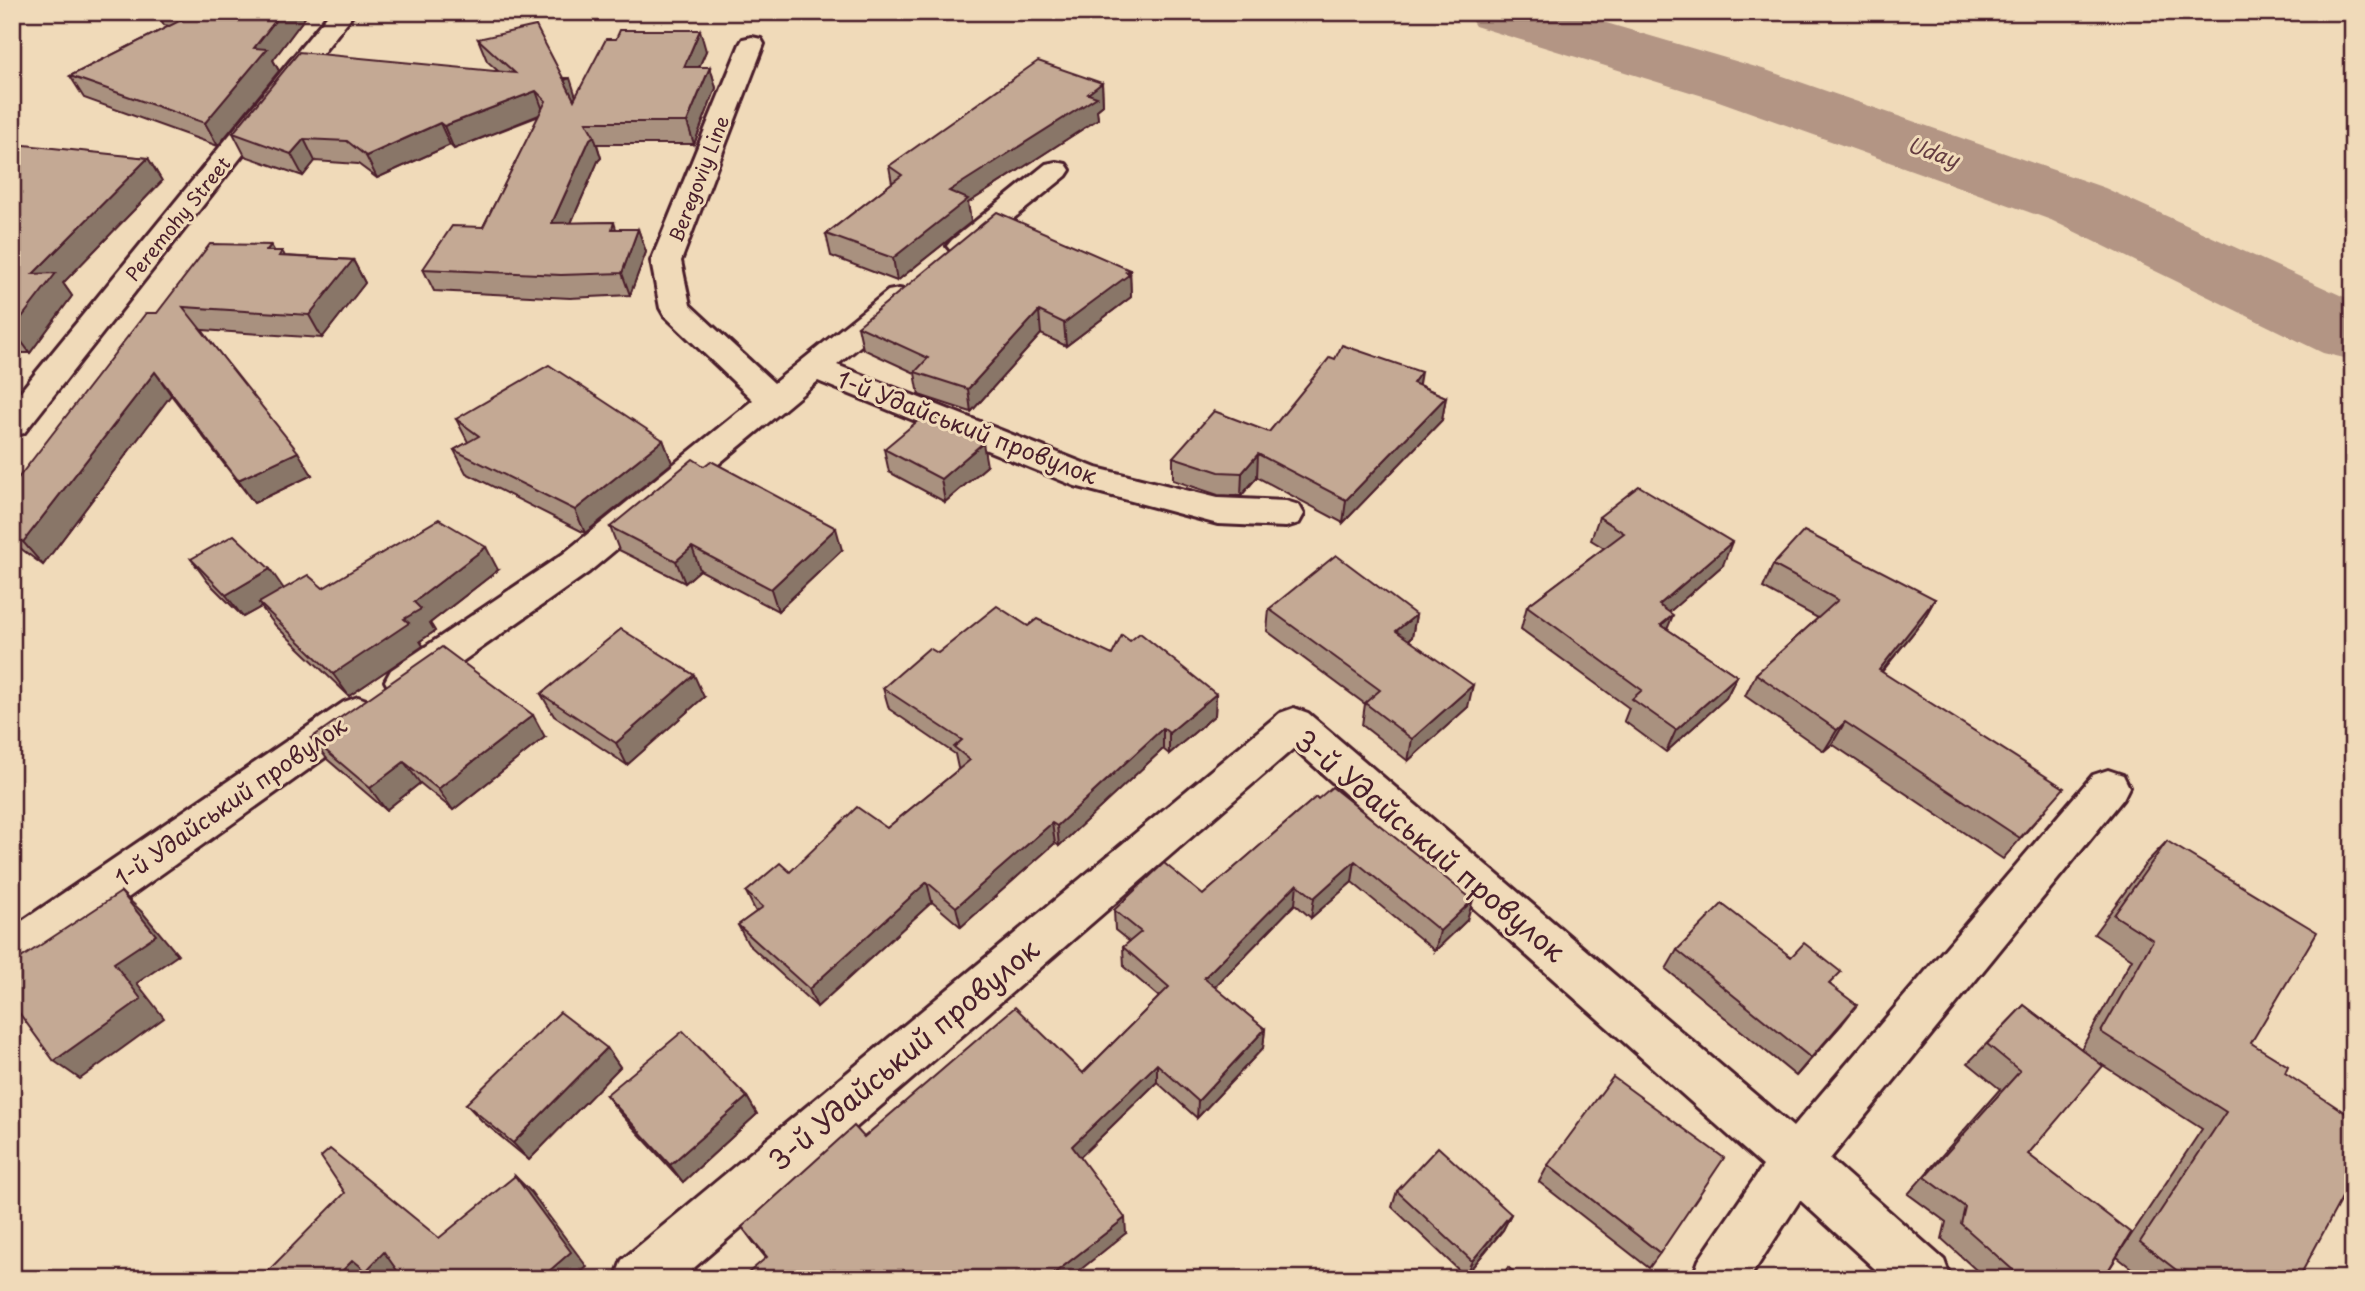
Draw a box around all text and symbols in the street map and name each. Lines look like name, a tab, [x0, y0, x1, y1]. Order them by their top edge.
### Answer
street label: Beregoviy Line	[661, 111, 735, 246]
water label: Uday	[1904, 127, 1966, 175]
street label: Peremohy Street	[118, 150, 236, 287]
street label: 1-й Удайський провулок	[832, 361, 1103, 493]
street label: 1-й Удайський провулок	[107, 707, 354, 894]
street label: 3-й Удайський провулок	[1286, 718, 1576, 971]
street label: 3-й Удайський провулок	[758, 927, 1048, 1180]

